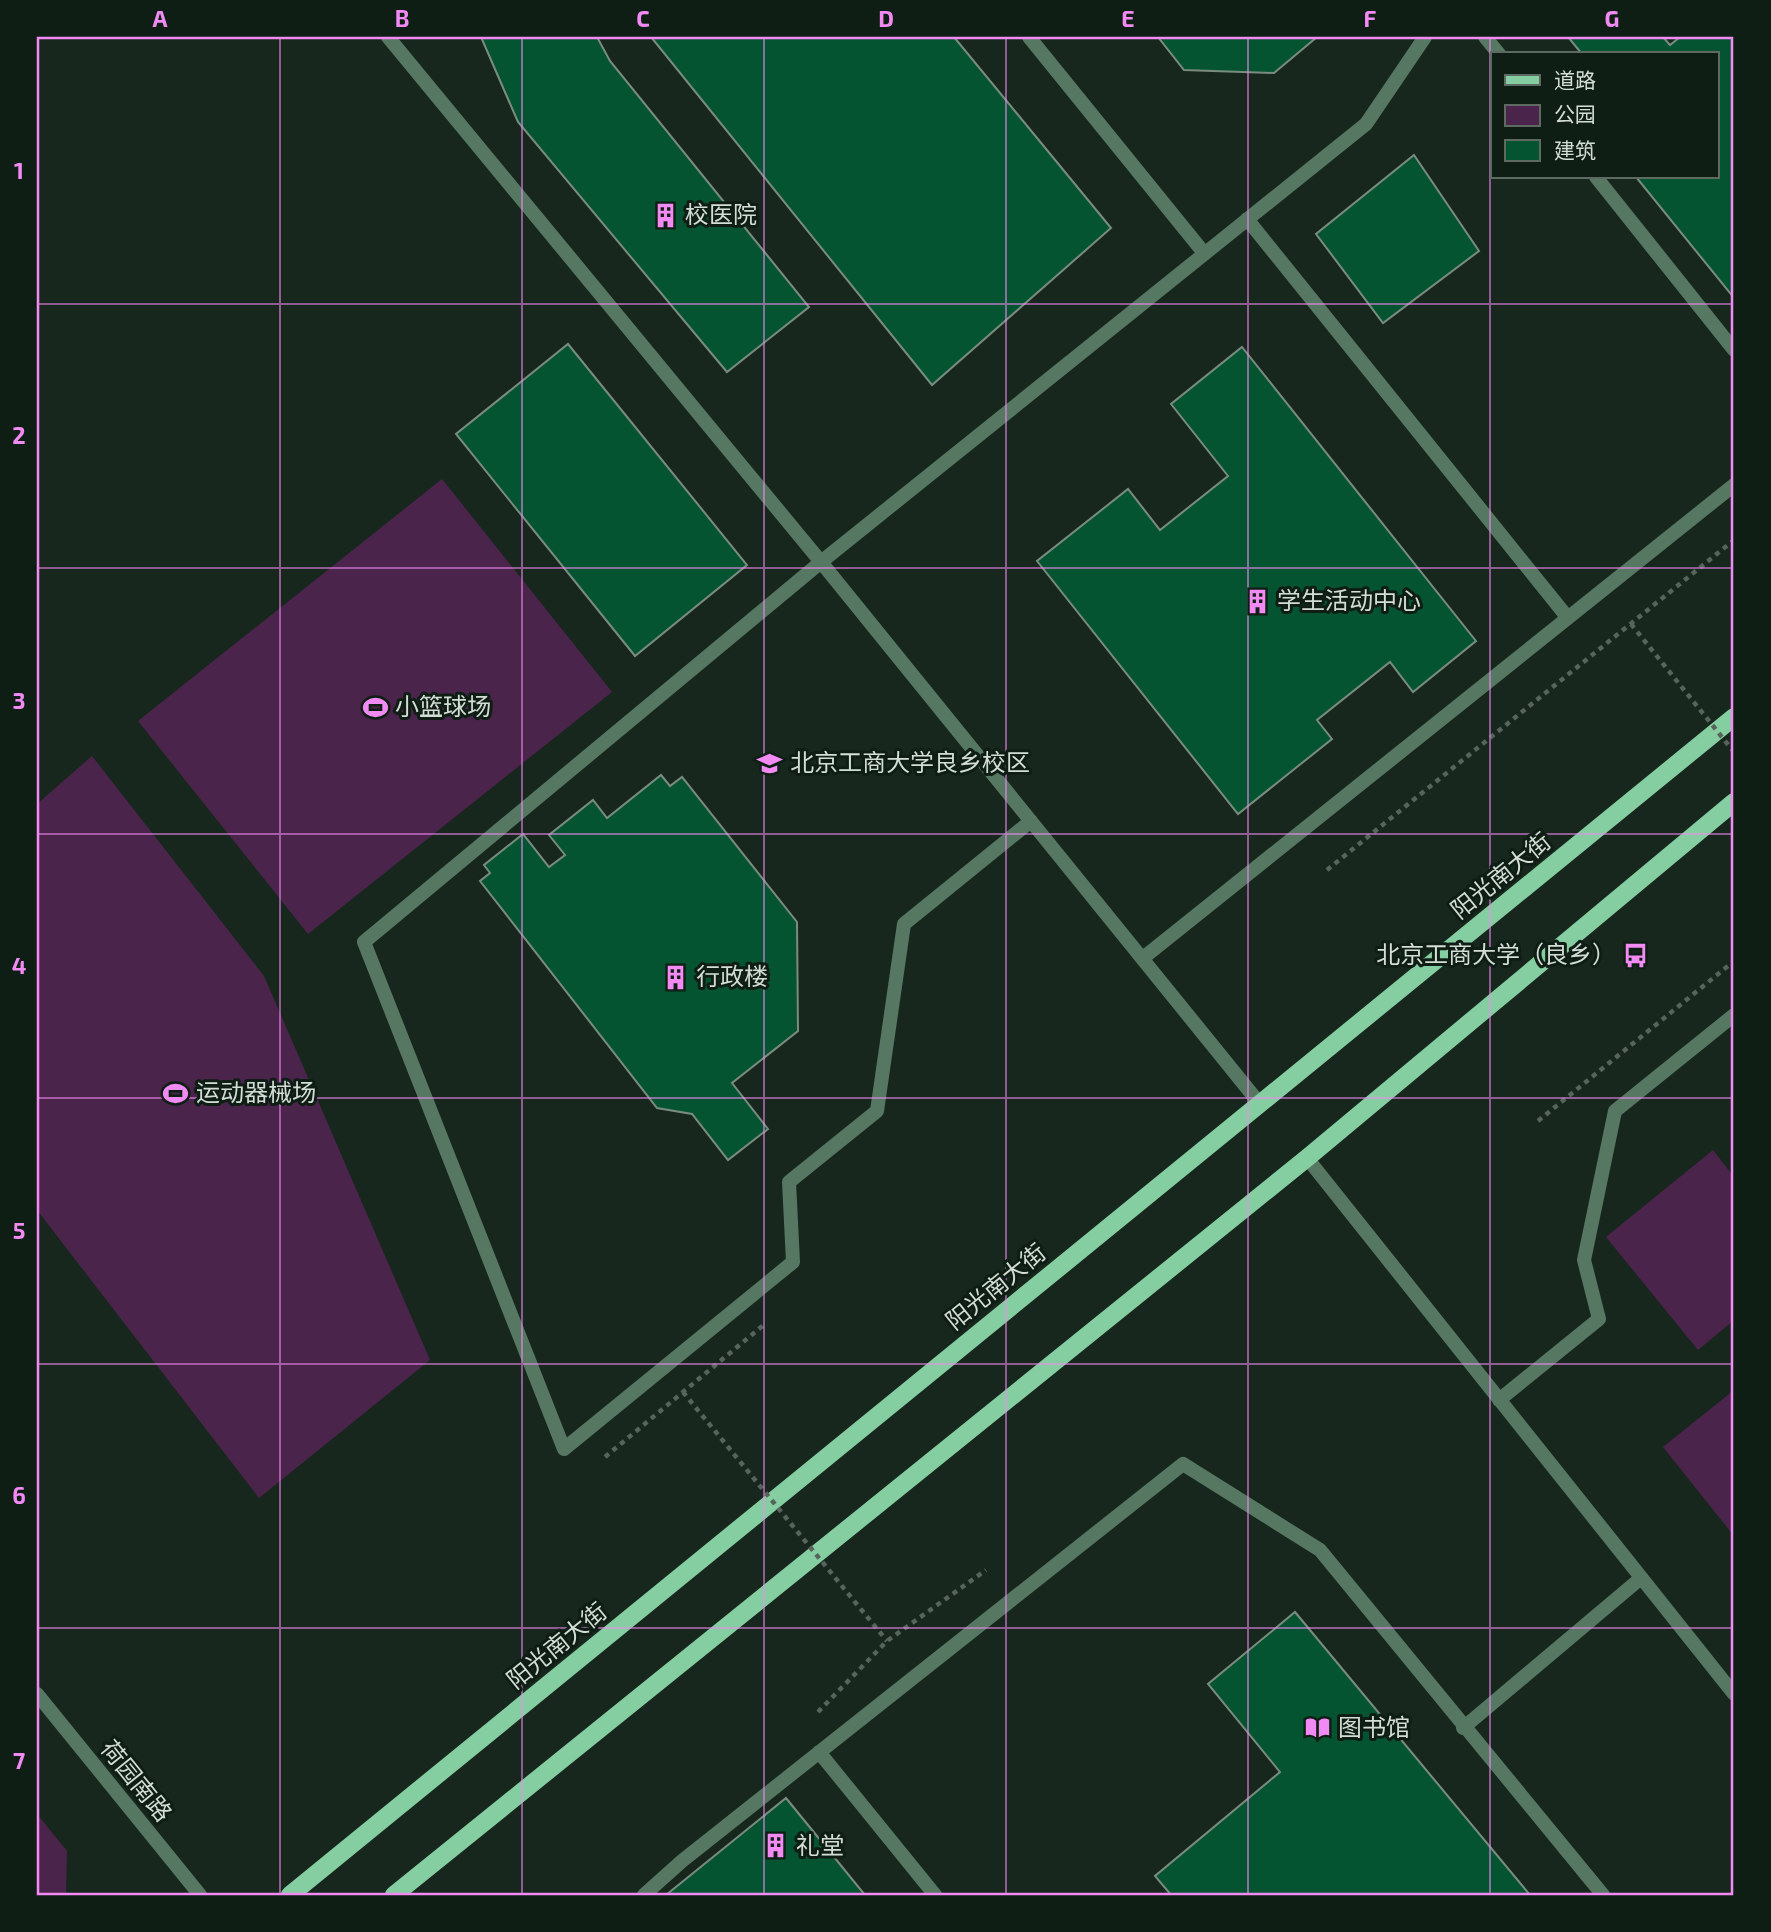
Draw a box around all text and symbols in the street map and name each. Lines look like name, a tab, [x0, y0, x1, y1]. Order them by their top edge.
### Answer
text: A	[152, 4, 168, 32]
text: B	[395, 4, 409, 32]
text: C	[636, 4, 650, 32]
text: D	[878, 4, 894, 32]
text: E	[1121, 4, 1135, 32]
text: F	[1364, 4, 1377, 32]
text: G	[1605, 4, 1619, 32]
legend	[1491, 52, 1718, 178]
text: 道路	[1554, 67, 1596, 92]
text: 公园	[1554, 101, 1596, 126]
text: 建筑	[1554, 137, 1596, 162]
text: 1	[14, 156, 24, 184]
place label: 校医院	[685, 199, 757, 228]
building icon: 校医院	[651, 201, 679, 229]
text: 2	[12, 421, 26, 449]
place label: 学生活动中心	[1277, 585, 1421, 614]
building icon: 学生活动中心	[1243, 587, 1271, 615]
text: 3	[12, 686, 26, 714]
place label: 小篮球场	[395, 691, 491, 720]
sports icon: 小篮球场	[361, 693, 389, 721]
place label: 北京工商大学良乡校区	[790, 747, 1030, 776]
school or university icon: 北京工商大学良乡校区	[756, 749, 784, 777]
street label: 阳光南大街	[1444, 826, 1556, 924]
place label: 北京工商大学（良乡）	[1376, 939, 1616, 968]
bus stop icon: 北京工商大学（良乡）	[1622, 941, 1650, 969]
text: 4	[12, 951, 26, 979]
place label: 行政楼	[696, 961, 768, 990]
building icon: 行政楼	[662, 963, 690, 991]
place label: 运动器械场	[196, 1077, 316, 1106]
sports icon: 运动器械场	[162, 1079, 190, 1107]
text: 5	[13, 1216, 25, 1244]
street label: 阳光南大街	[939, 1237, 1051, 1335]
text: 6	[12, 1481, 26, 1509]
street label: 阳光南大街	[500, 1596, 612, 1694]
place label: 图书馆	[1338, 1712, 1410, 1741]
library icon: 图书馆	[1304, 1714, 1332, 1742]
street label: 荷园南路	[96, 1734, 179, 1826]
text: 7	[13, 1746, 25, 1774]
place label: 礼堂	[796, 1830, 844, 1859]
building icon: 礼堂	[762, 1832, 790, 1860]

